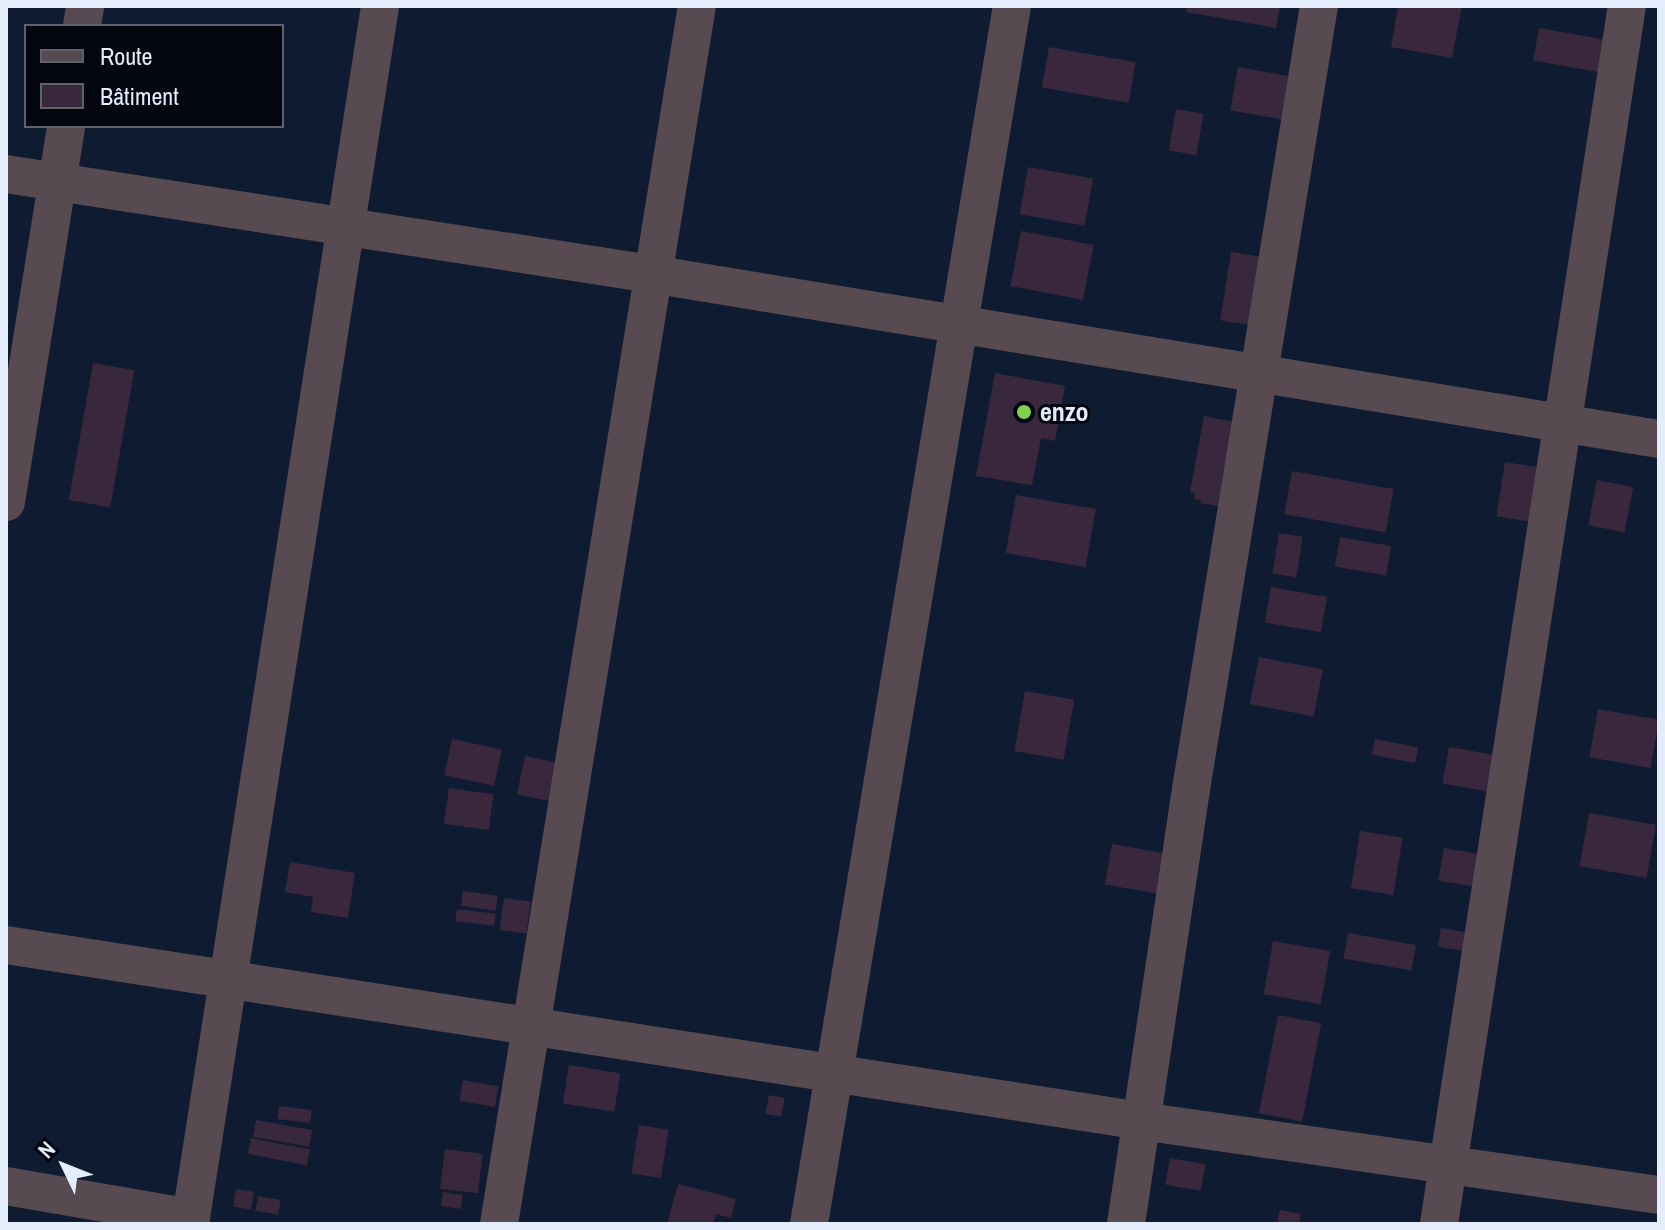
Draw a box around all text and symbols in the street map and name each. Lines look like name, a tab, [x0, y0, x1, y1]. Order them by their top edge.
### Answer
legend	[24, 24, 284, 128]
text: Route	[100, 40, 153, 72]
text: Bâtiment	[100, 80, 179, 112]
place label: enzo	[1040, 396, 1089, 428]
marker: enzo	[1015, 403, 1033, 421]
north arrow	[24, 1126, 104, 1206]
text: N	[31, 1135, 62, 1165]

